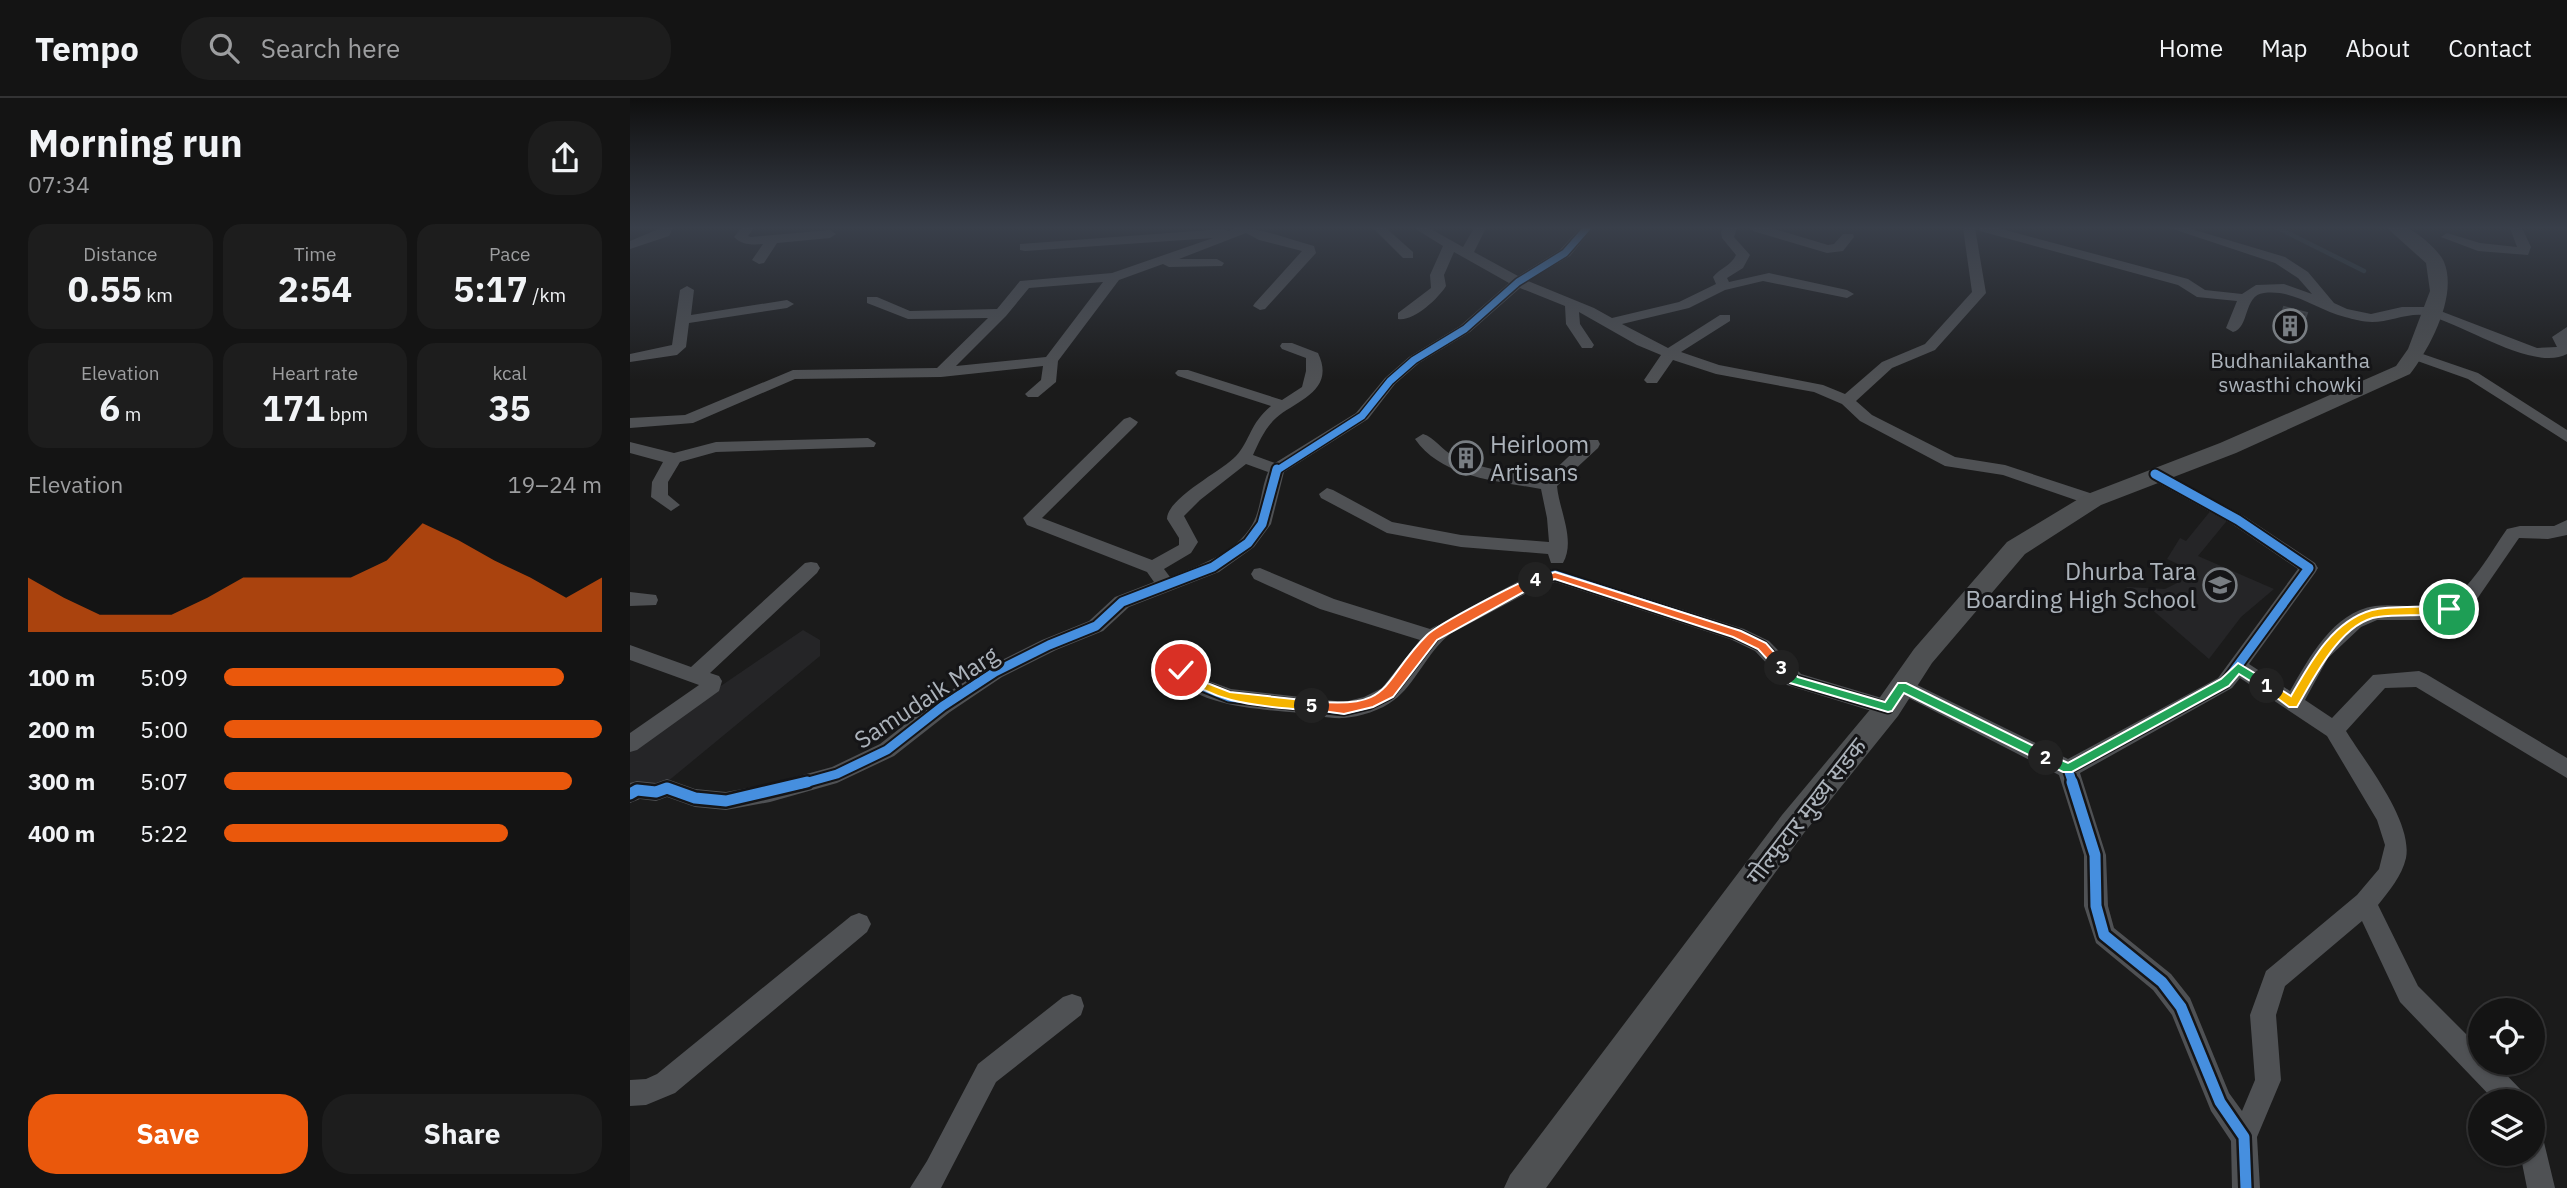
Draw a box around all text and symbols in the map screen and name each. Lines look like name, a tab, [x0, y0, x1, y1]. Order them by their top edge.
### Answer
search box	[181, 17, 671, 80]
text: Tempo	[35, 27, 139, 70]
icon: search	[205, 29, 243, 67]
text: Search here	[261, 31, 400, 65]
text: Home	[2159, 32, 2223, 64]
text: Map	[2261, 32, 2307, 64]
text: About	[2345, 32, 2410, 64]
text: Contact	[2448, 32, 2532, 64]
text: Morning run	[28, 118, 243, 167]
button: share	[528, 121, 602, 195]
text: 07:34	[28, 169, 90, 199]
text: Distance	[83, 242, 157, 266]
text: Time	[294, 242, 336, 266]
text: Pace	[489, 242, 530, 266]
text: 0.55	[68, 266, 142, 312]
text: 2:54	[278, 266, 352, 312]
text: 5:17	[453, 266, 528, 312]
text: km	[142, 283, 173, 307]
text: /km	[528, 283, 566, 307]
building icon: Budhanilakantha swasthi chowki	[2271, 307, 2309, 345]
place label: Budhanilakantha swasthi chowki	[2210, 346, 2370, 398]
text: Elevation	[81, 361, 160, 385]
text: Heart rate	[272, 361, 358, 385]
text: kcal	[492, 361, 527, 385]
text: 6	[99, 385, 120, 431]
text: 171	[262, 385, 325, 431]
text: 35	[489, 385, 531, 431]
text: m	[120, 402, 141, 426]
text: bpm	[325, 402, 368, 426]
place label: Heirloom Artisans	[1490, 428, 1589, 488]
building icon: Heirloom Artisans	[1447, 439, 1485, 477]
text: Elevation	[28, 469, 123, 499]
text: 19–24 m	[508, 469, 602, 499]
place label: Dhurba Tara Boarding High School	[1966, 555, 2196, 615]
pin: 4	[1518, 562, 1553, 598]
school or university icon: Dhurba Tara Boarding High School	[2201, 566, 2239, 604]
text: 4	[1530, 567, 1541, 591]
pin	[2419, 579, 2479, 639]
icon: arrive	[2430, 590, 2468, 628]
street label: Samudaik Marg	[848, 638, 1004, 756]
pin	[1151, 640, 1211, 700]
pin: 3	[1764, 650, 1800, 686]
icon: check	[1162, 651, 1200, 689]
text: 3	[1776, 655, 1787, 679]
text: 100 m	[28, 662, 95, 692]
text: 5:09	[140, 662, 188, 692]
pin: 1	[2250, 668, 2284, 704]
text: 1	[2261, 673, 2272, 697]
pin: 5	[1294, 688, 1330, 724]
text: 5	[1306, 693, 1317, 717]
text: 200 m	[28, 714, 95, 744]
text: 5:00	[140, 714, 188, 744]
street label: गोल्फुटार मुख्य सडक	[1739, 731, 1874, 891]
pin: 2	[2028, 740, 2064, 776]
text: 2	[2040, 745, 2051, 769]
text: 300 m	[28, 766, 95, 796]
text: 5:07	[140, 766, 188, 796]
text: 400 m	[28, 818, 95, 848]
text: 5:22	[140, 818, 188, 848]
map controls	[2468, 998, 2545, 1166]
button: locate	[2468, 998, 2545, 1075]
button: layers	[2468, 1089, 2545, 1166]
button: Save	[28, 1094, 308, 1174]
button: Share	[322, 1094, 602, 1174]

